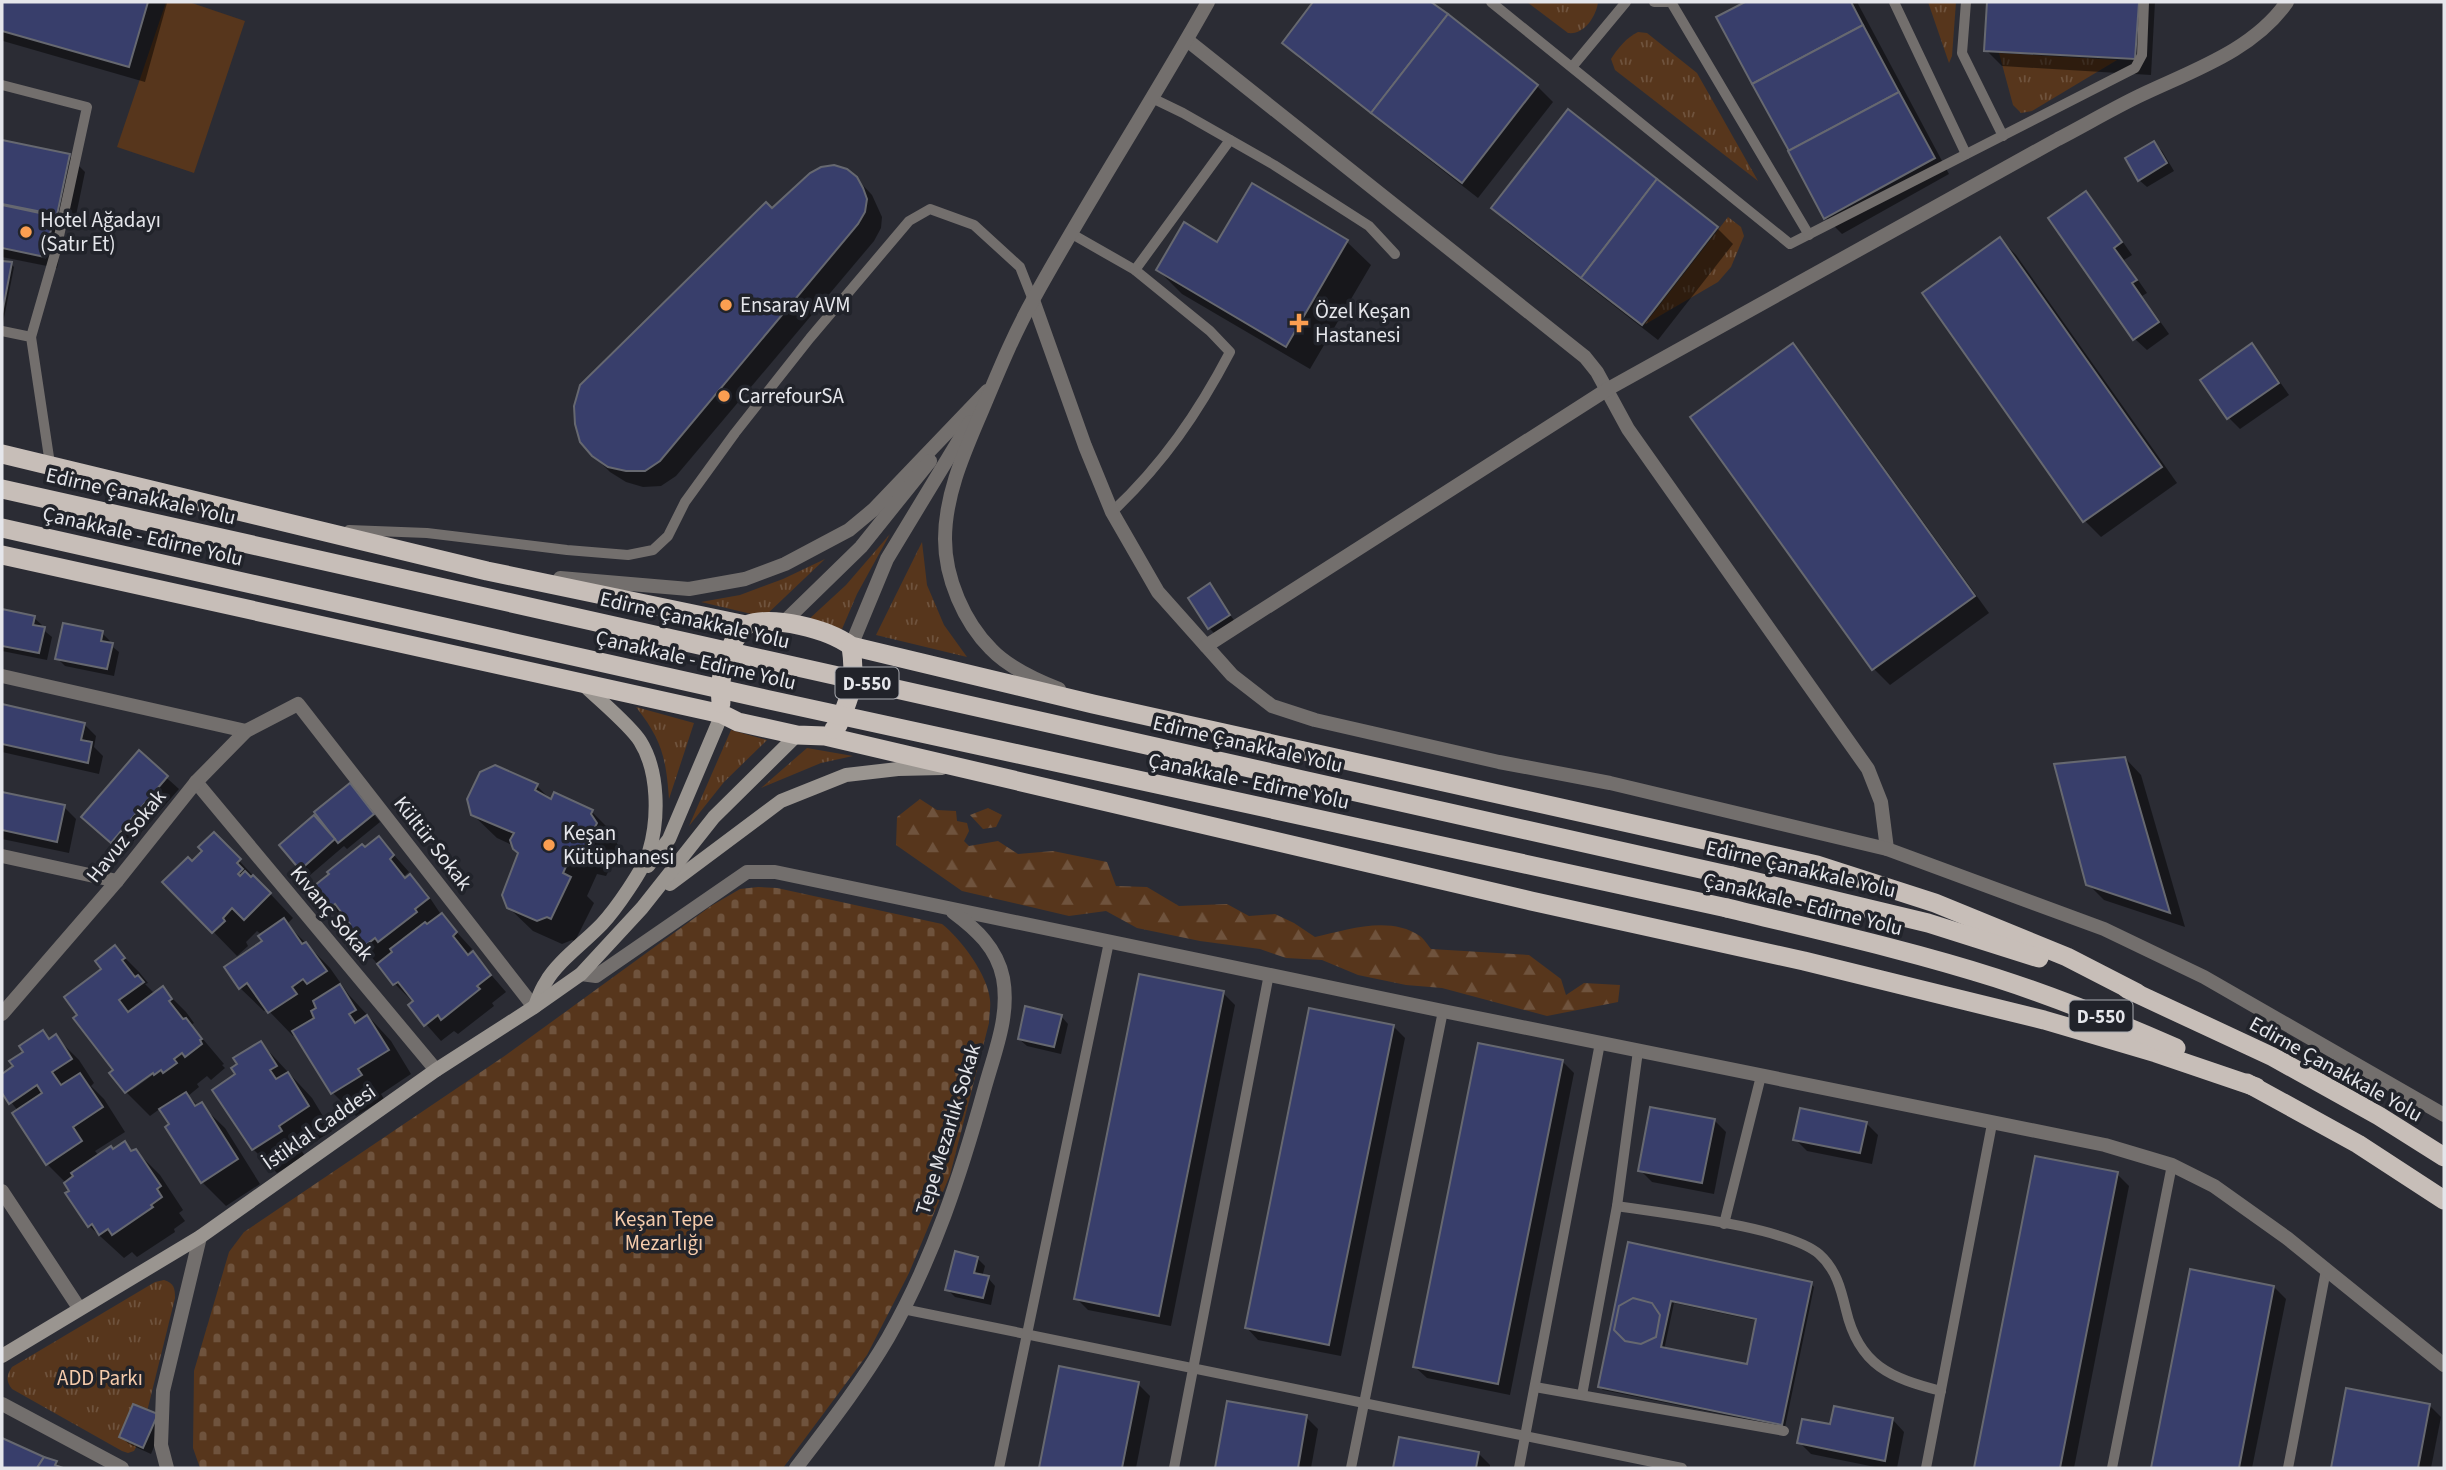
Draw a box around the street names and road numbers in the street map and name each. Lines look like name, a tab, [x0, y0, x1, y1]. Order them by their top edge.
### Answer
street label: Edirne Çanakkale Yolu	[43, 460, 239, 532]
street label: Çanakkale - Edirne Yolu	[40, 498, 246, 574]
street label: Edirne Çanakkale Yolu	[597, 584, 793, 656]
street label: Çanakkale - Edirne Yolu	[593, 622, 799, 698]
road number: D-550	[836, 668, 898, 698]
street label: Edirne Çanakkale Yolu	[1150, 708, 1346, 780]
street label: Çanakkale - Edirne Yolu	[1146, 745, 1352, 817]
street label: Havuz Sokak	[79, 782, 173, 889]
street label: Kültür Sokak	[387, 789, 480, 897]
street label: Edirne Çanakkale Yolu	[1703, 833, 1899, 905]
street label: Kıvanç Sokak	[283, 859, 381, 968]
street label: Çanakkale - Edirne Yolu	[1700, 865, 1906, 943]
road number: D-550	[2070, 1000, 2132, 1032]
street label: Edirne Çanakkale Yolu	[2244, 1009, 2428, 1129]
street label: Tepe Mezarlık Sokak	[908, 1039, 988, 1218]
street label: İstiklal Caddesi	[256, 1077, 382, 1177]

